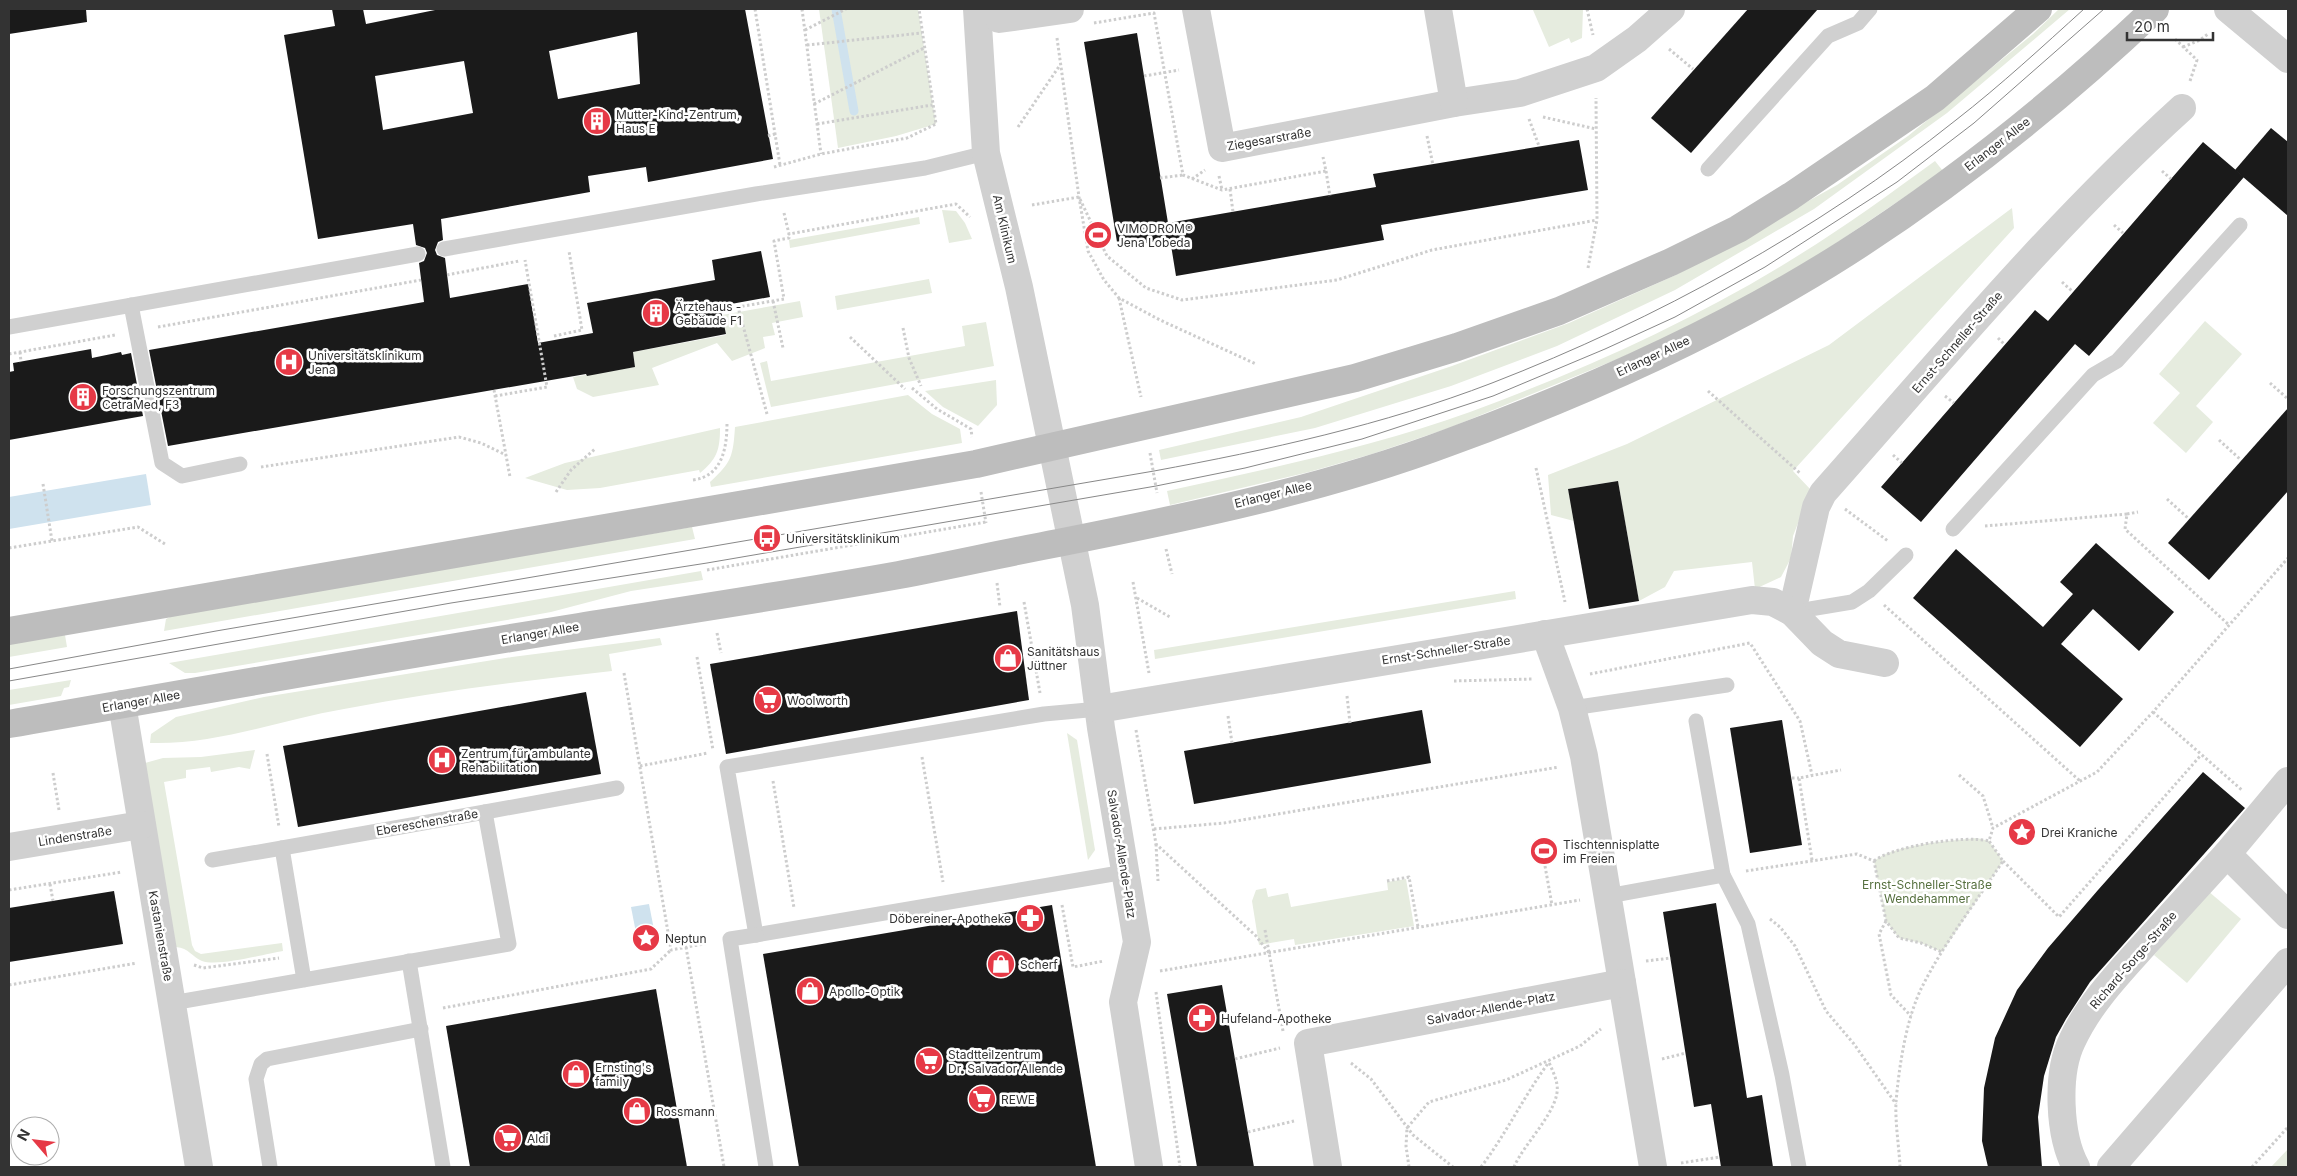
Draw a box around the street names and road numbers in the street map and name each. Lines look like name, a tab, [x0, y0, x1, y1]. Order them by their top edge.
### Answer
street label: Erlanger Allee	[1961, 114, 2033, 174]
street label: Ziegesarstraße	[1226, 124, 1312, 154]
street label: Am Klinikum	[990, 193, 1020, 265]
street label: Ernst-Schneller-Straße	[1909, 288, 2005, 396]
street label: Erlanger Allee	[1614, 333, 1692, 379]
street label: Erlanger Allee	[1233, 477, 1313, 511]
street label: Erlanger Allee	[500, 619, 580, 647]
street label: Ernst-Schneller-Straße	[1381, 632, 1511, 668]
street label: Erlanger Allee	[101, 687, 181, 715]
street label: Salvador-Allende-Platz	[1104, 788, 1140, 920]
street label: Ebereschenstraße	[375, 806, 479, 838]
street label: Lindenstraße	[37, 823, 113, 849]
street label: Kastanienstraße	[146, 889, 176, 983]
street label: Richard-Sorge-Straße	[2086, 908, 2180, 1012]
street label: Salvador-Allende-Platz	[1426, 988, 1556, 1028]

